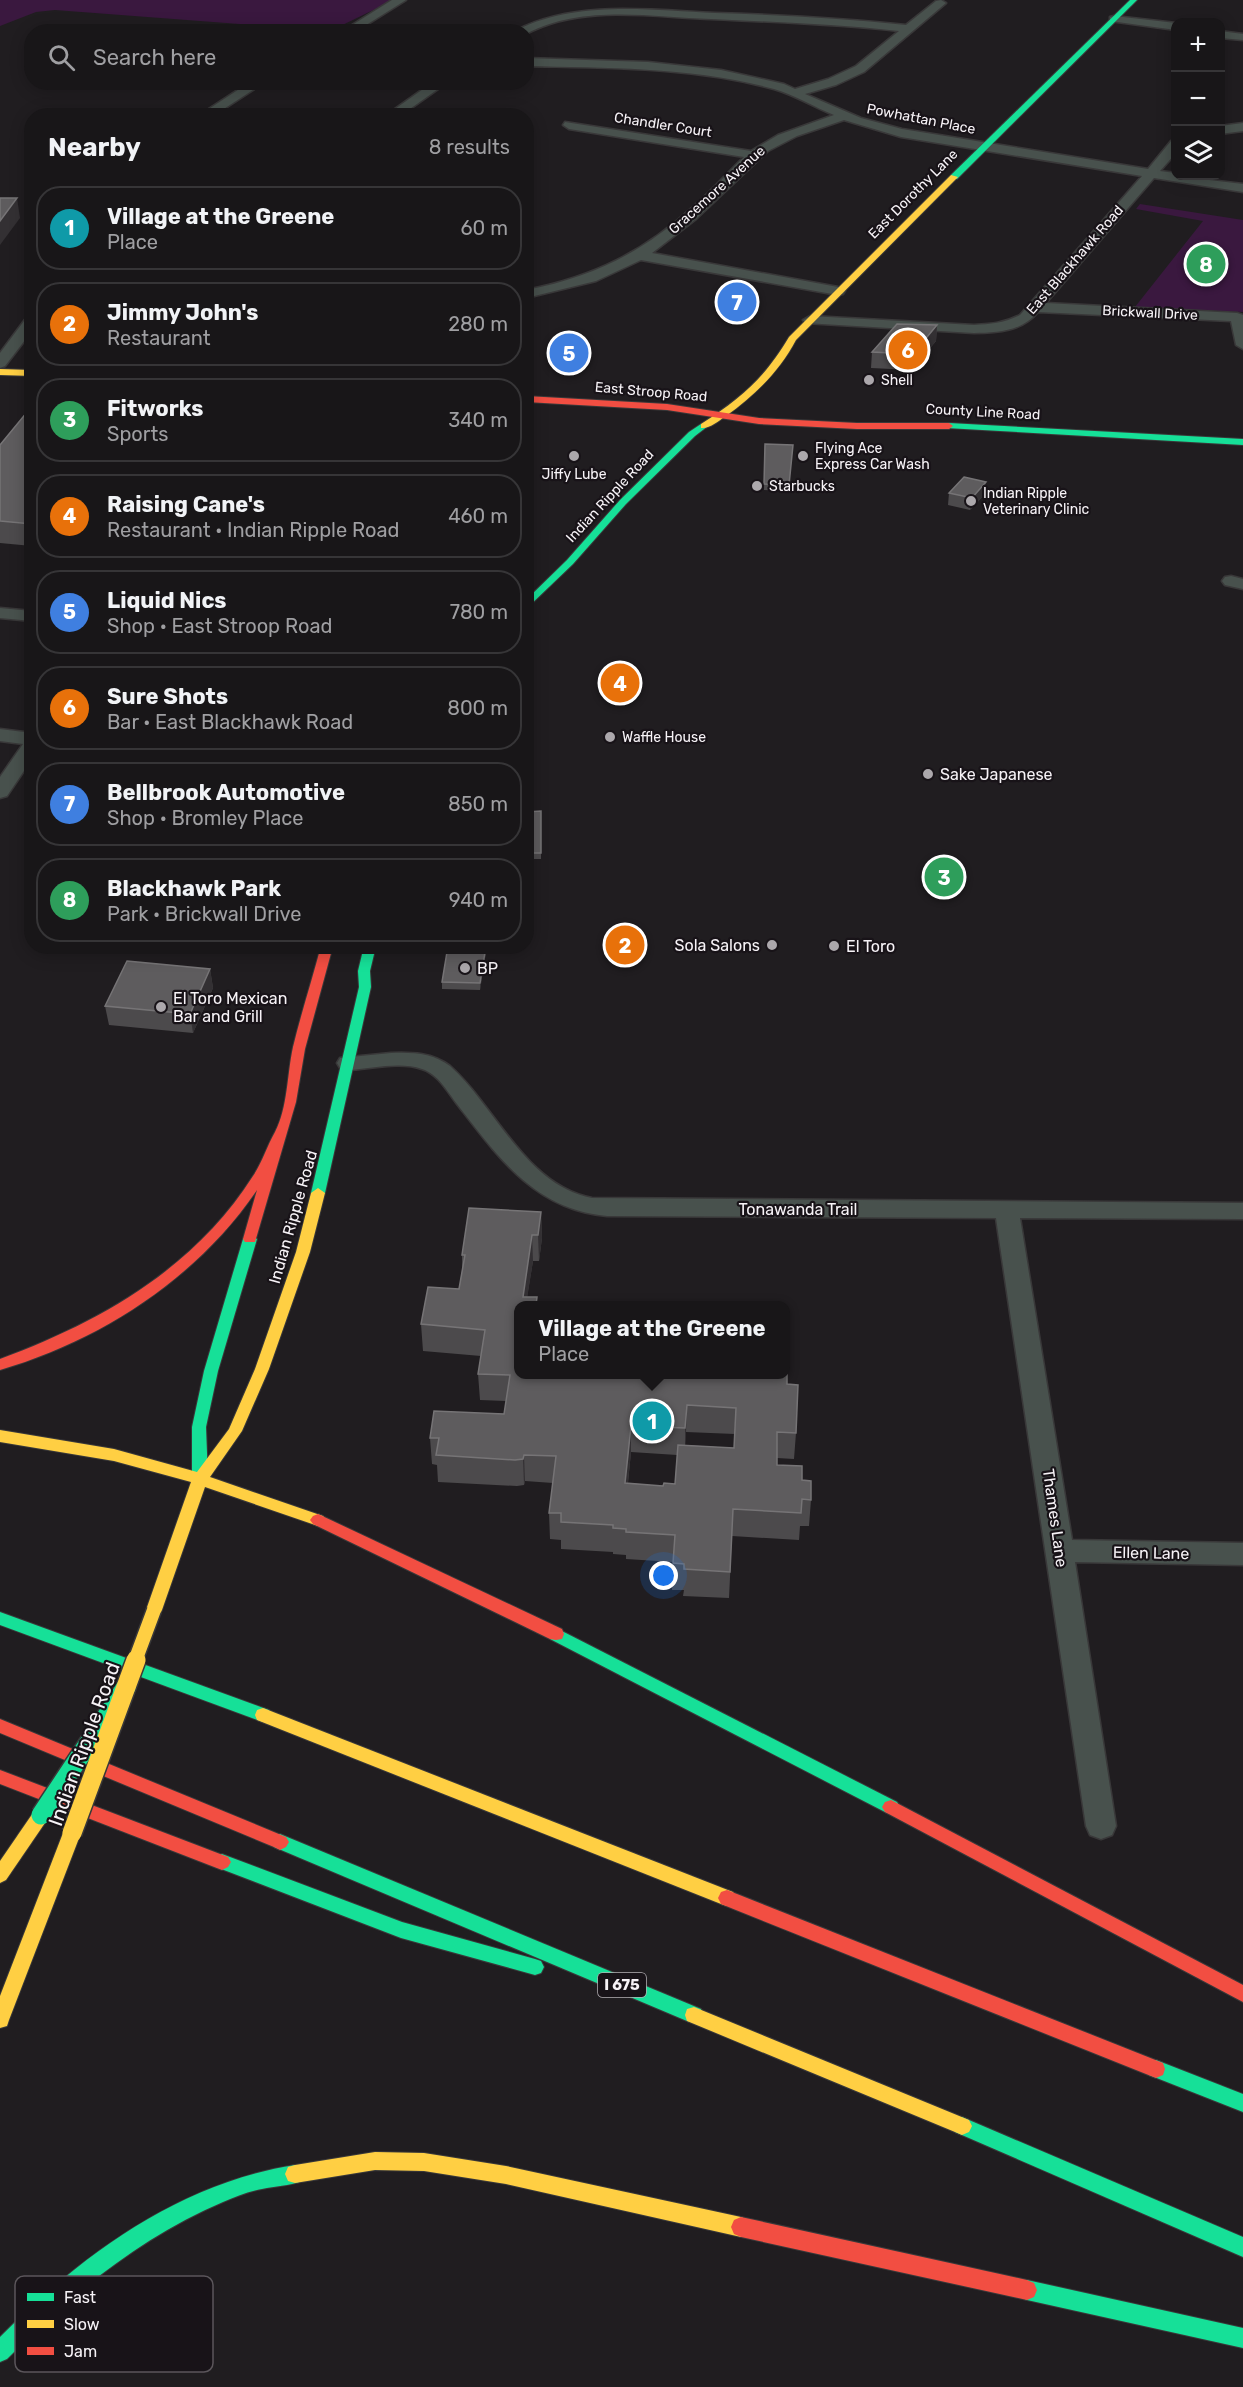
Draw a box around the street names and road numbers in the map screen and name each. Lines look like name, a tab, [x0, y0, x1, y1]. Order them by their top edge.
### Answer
street label: Powhattan Place	[865, 100, 977, 138]
street label: Chandler Court	[613, 109, 714, 141]
street label: Gracemore Avenue	[665, 142, 769, 238]
street label: East Dorothy Lane	[865, 146, 961, 242]
street label: East Blackhawk Road	[1023, 202, 1127, 318]
street label: Brickwall Drive	[1102, 302, 1198, 324]
street label: East Stroop Road	[594, 379, 708, 405]
street label: County Line Road	[925, 401, 1041, 423]
street label: Indian Ripple Road	[563, 446, 657, 546]
street label: Indian Ripple Road	[265, 1148, 321, 1286]
street label: Tonawanda Trail	[739, 1200, 857, 1219]
street label: Thames Lane	[1039, 1468, 1071, 1569]
street label: Ellen Lane	[1113, 1543, 1189, 1563]
street label: Indian Ripple Road	[43, 1659, 125, 1829]
road number: I 675	[598, 1973, 646, 1997]

